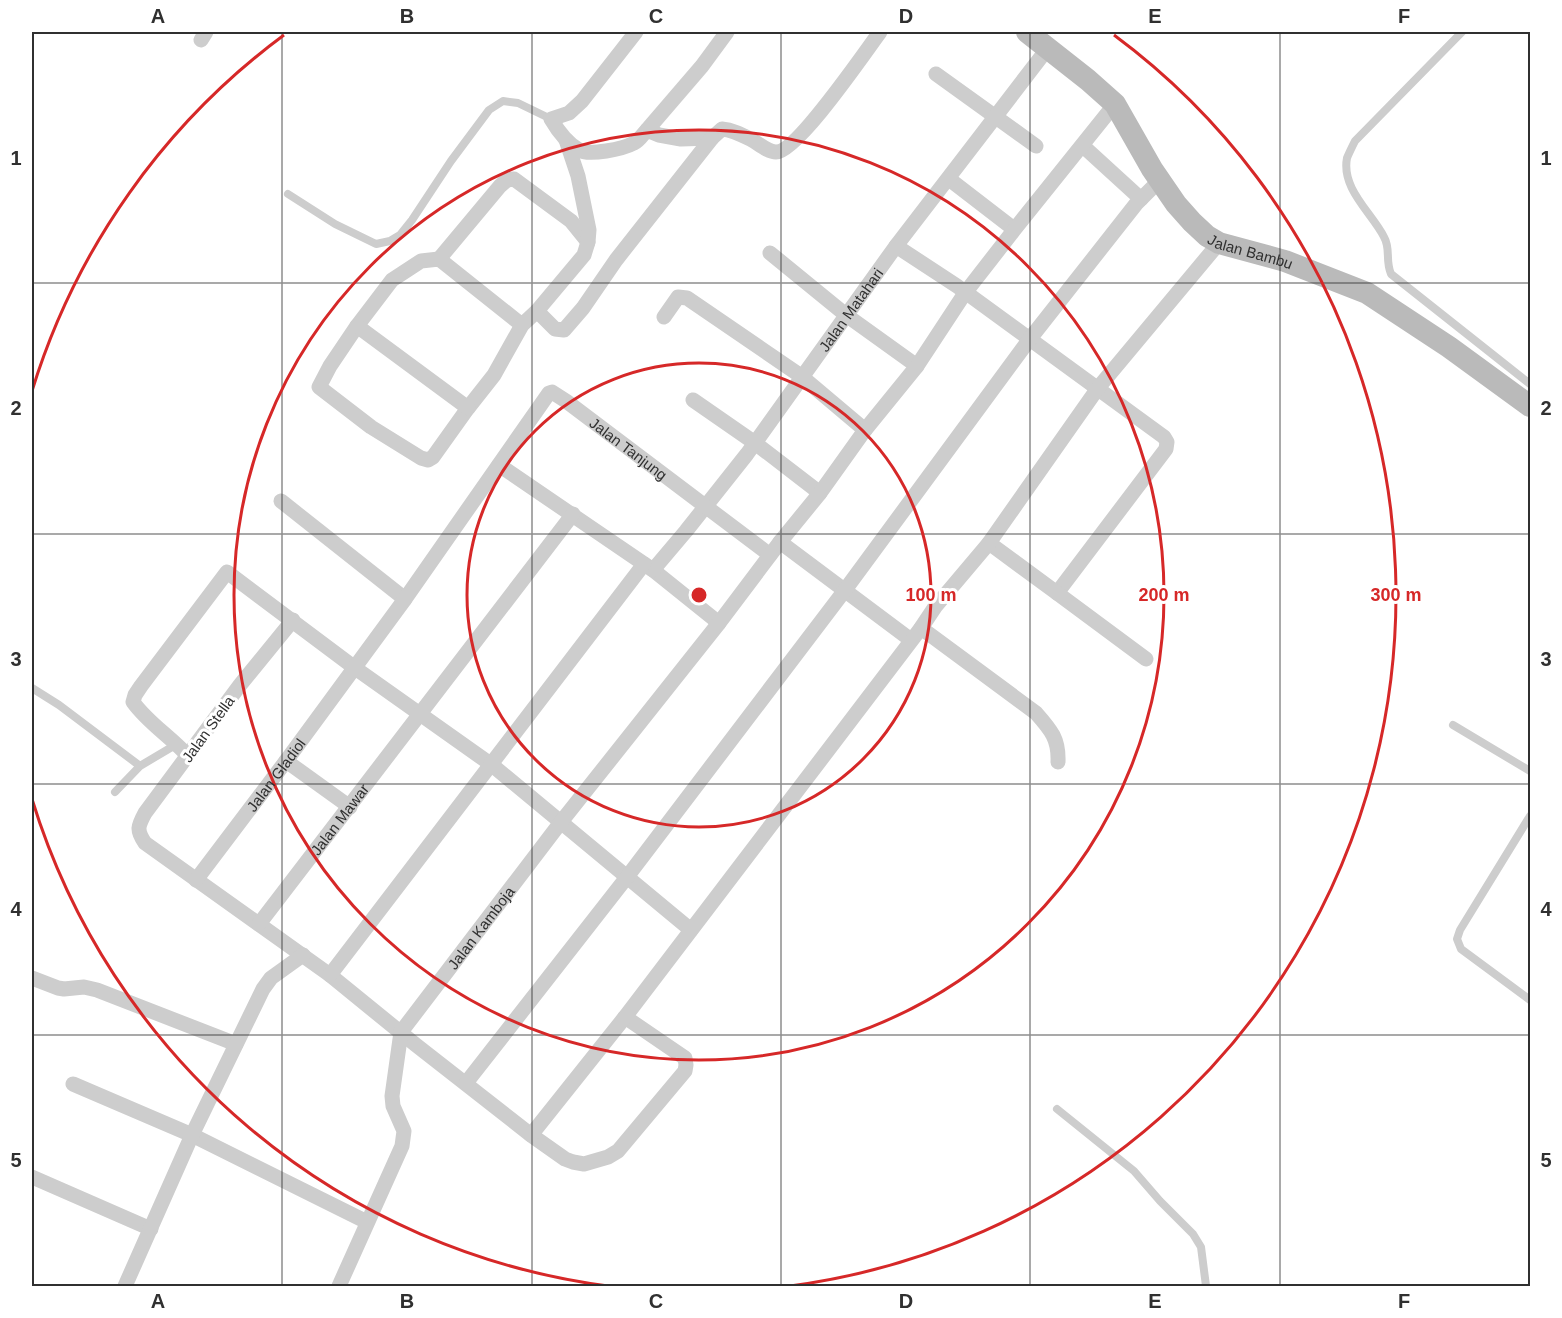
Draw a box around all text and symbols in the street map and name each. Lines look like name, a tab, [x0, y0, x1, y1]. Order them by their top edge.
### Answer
text: A	[151, 5, 165, 27]
text: B	[400, 5, 414, 27]
text: C	[649, 5, 663, 27]
text: D	[899, 5, 913, 27]
text: E	[1148, 5, 1162, 27]
text: F	[1398, 5, 1410, 27]
text: 1	[10, 147, 22, 169]
text: 1	[1540, 147, 1552, 169]
street label: Jalan Bambu	[1205, 230, 1295, 272]
street label: Jalan Matahari	[815, 265, 886, 355]
text: 2	[10, 397, 22, 419]
text: 2	[1540, 397, 1552, 419]
street label: Jalan Tanjung	[587, 414, 671, 483]
centre of rings	[689, 585, 709, 605]
text: 100 m	[905, 585, 957, 605]
text: 200 m	[1138, 585, 1190, 605]
text: 300 m	[1370, 585, 1422, 605]
text: 3	[10, 648, 22, 670]
text: 3	[1540, 648, 1552, 670]
street label: Jalan Stella	[178, 692, 238, 765]
street label: Jalan Gladiol	[243, 735, 308, 814]
street label: Jalan Mawar	[307, 780, 372, 858]
street label: Jalan Kamboja	[444, 882, 518, 972]
text: 4	[10, 898, 22, 920]
text: 4	[1540, 898, 1552, 920]
text: 5	[10, 1149, 22, 1171]
text: 5	[1540, 1149, 1552, 1171]
text: A	[151, 1290, 165, 1312]
text: B	[400, 1290, 414, 1312]
text: C	[649, 1290, 663, 1312]
text: D	[899, 1290, 913, 1312]
text: E	[1148, 1290, 1162, 1312]
text: F	[1398, 1290, 1410, 1312]

